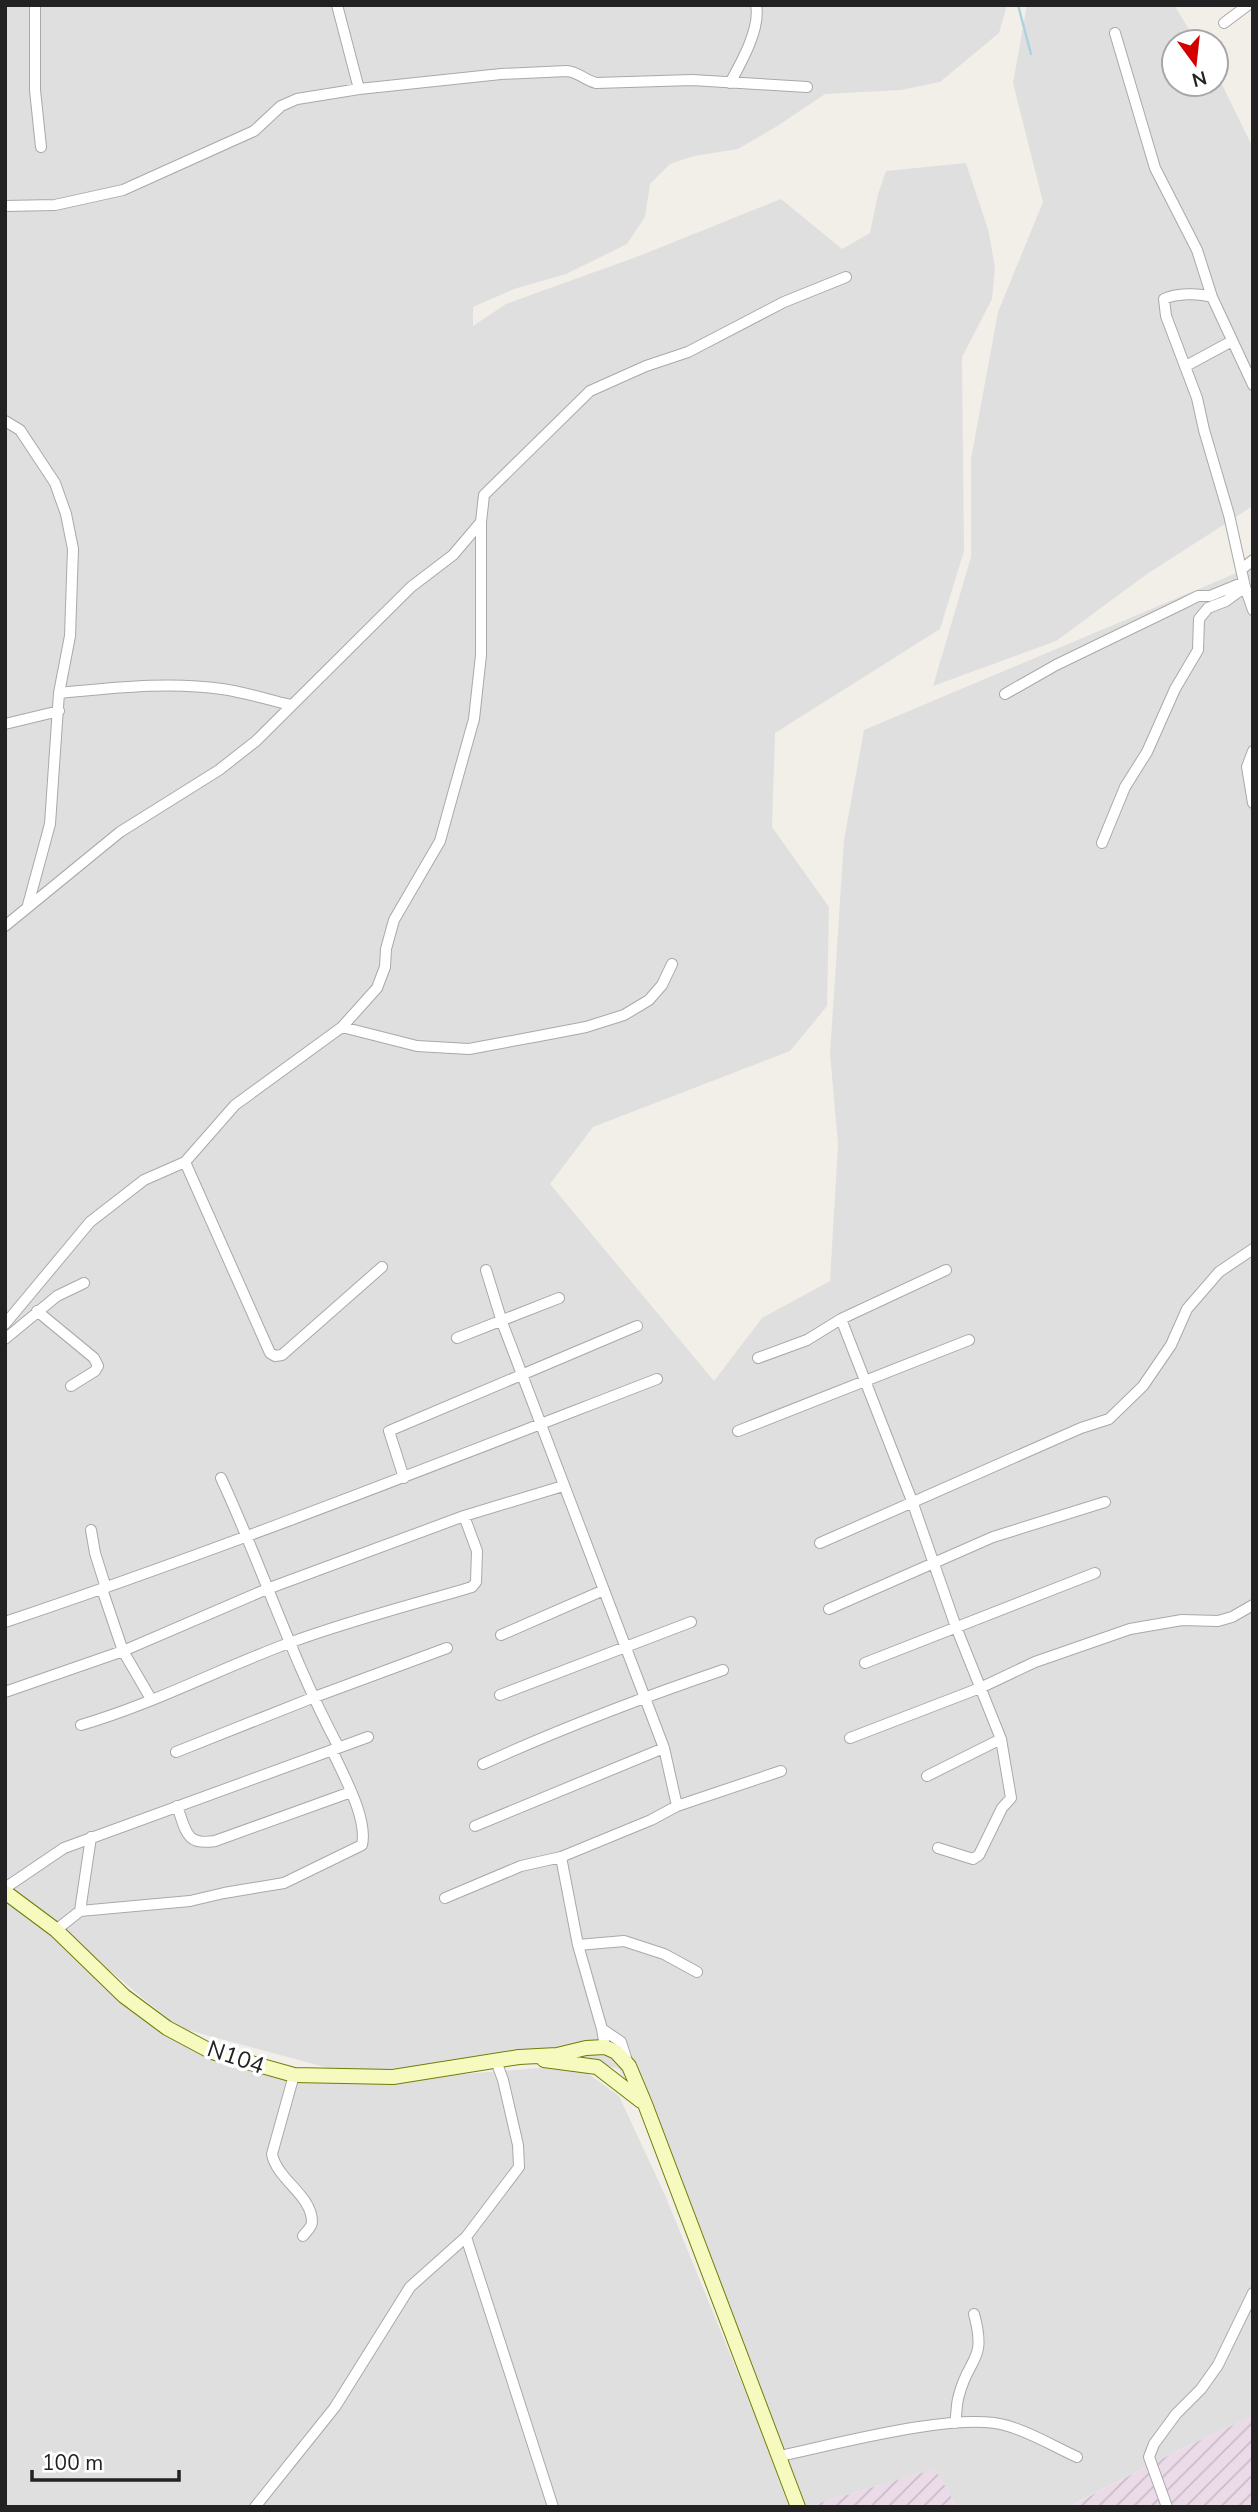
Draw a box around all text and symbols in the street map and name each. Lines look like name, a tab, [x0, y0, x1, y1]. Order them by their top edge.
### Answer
north arrow	[1160, 28, 1230, 98]
text: N	[1189, 64, 1209, 93]
street label: N104	[203, 2033, 269, 2082]
scale bar	[32, 2438, 178, 2482]
text: 100 m	[42, 2449, 103, 2477]

